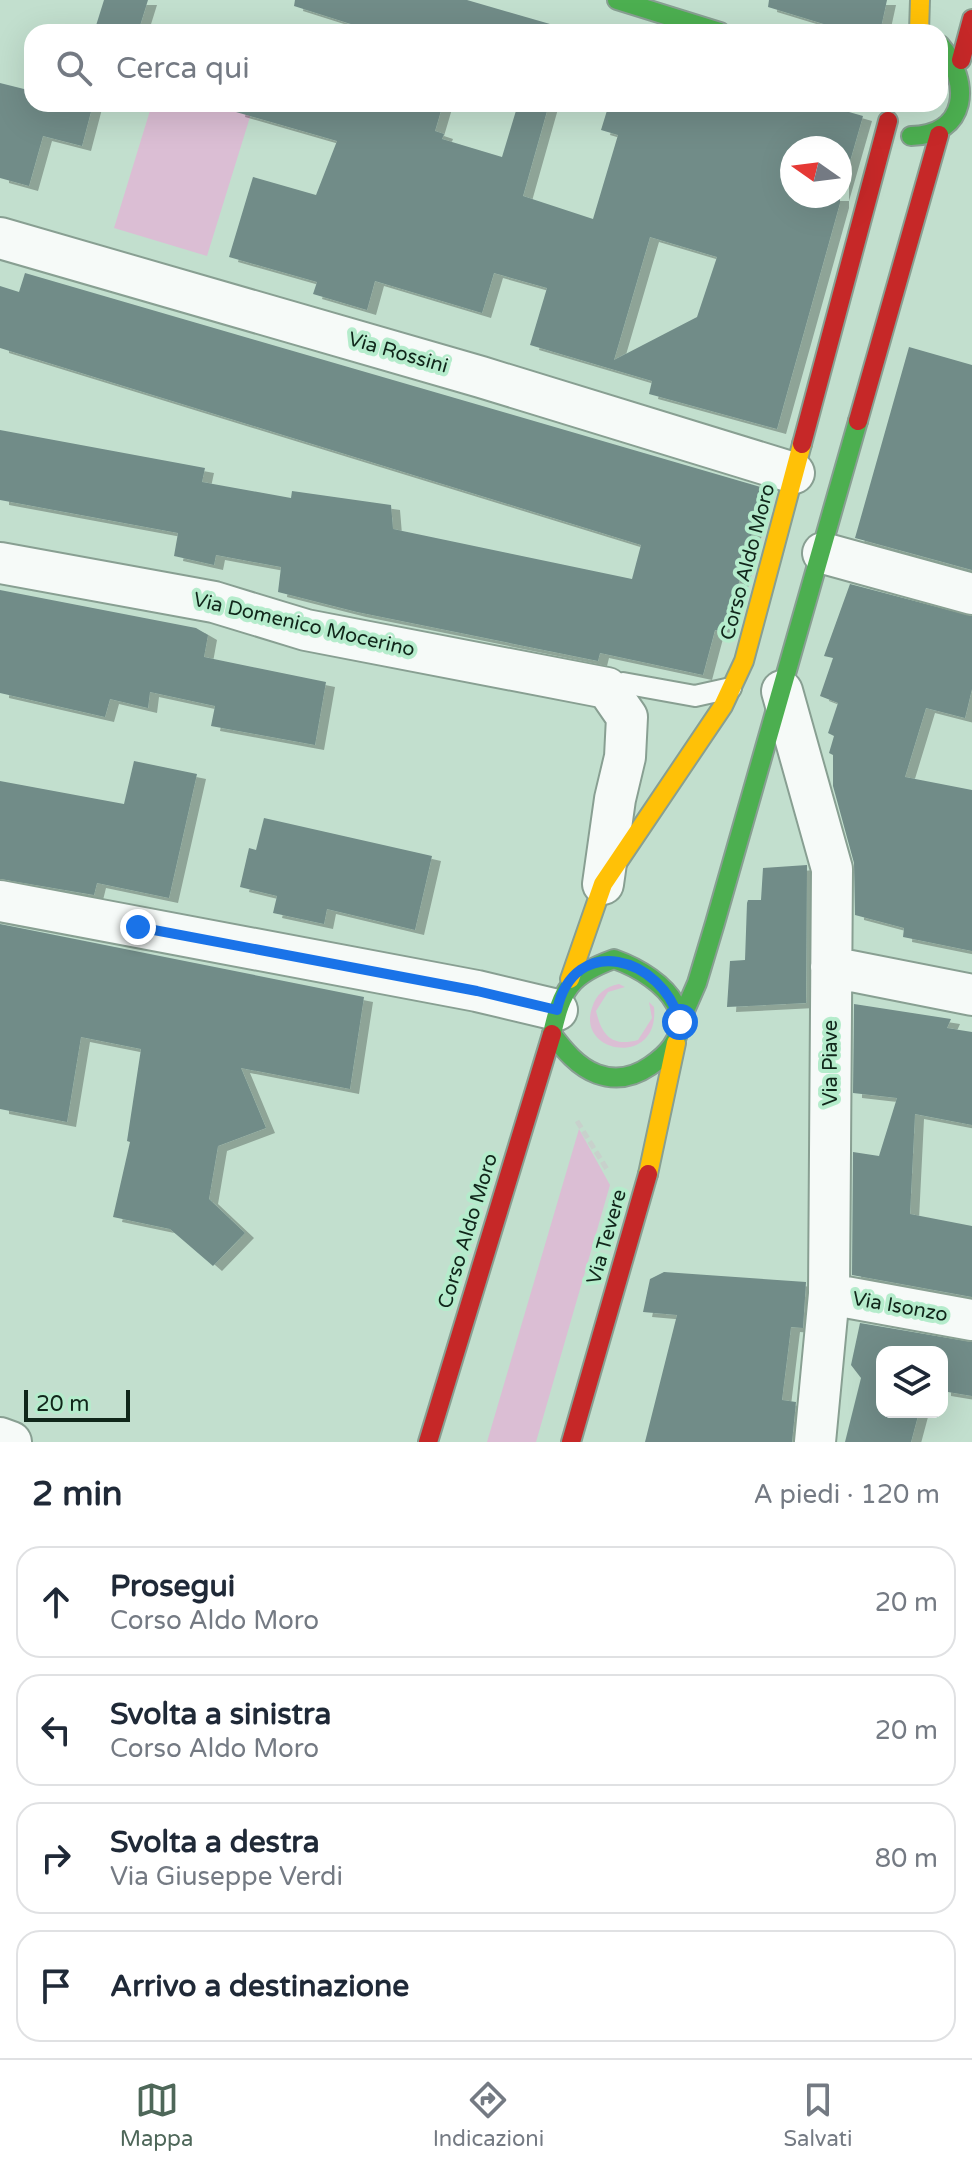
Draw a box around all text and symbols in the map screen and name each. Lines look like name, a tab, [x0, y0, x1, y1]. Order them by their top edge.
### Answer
search box	[24, 24, 948, 112]
icon: search	[52, 46, 96, 90]
text: Cerca qui	[116, 50, 250, 87]
north arrow	[780, 136, 852, 208]
street label: Via Rossini	[345, 327, 451, 379]
street label: Corso Aldo Moro	[716, 481, 780, 643]
street label: Via Domenico Mocerino	[191, 588, 417, 662]
route end	[120, 909, 156, 945]
route start	[662, 1004, 698, 1040]
street label: Via Piave	[819, 1020, 843, 1106]
street label: Corso Aldo Moro	[433, 1151, 503, 1311]
street label: Via Tevere	[582, 1187, 632, 1287]
street label: Via Isonzo	[850, 1287, 950, 1327]
map controls	[876, 1346, 948, 1418]
button: layers	[876, 1346, 948, 1418]
scale bar	[24, 1386, 130, 1422]
text: 20 m	[36, 1391, 90, 1417]
text: 2 min	[32, 1474, 123, 1515]
text: A piedi · 120 m	[753, 1479, 940, 1510]
text: Prosegui	[110, 1568, 235, 1605]
icon: ahead	[34, 1580, 78, 1624]
text: 20 m	[875, 1587, 938, 1618]
text: Corso Aldo Moro	[110, 1605, 319, 1636]
text: Svolta a sinistra	[110, 1696, 331, 1733]
icon: left	[34, 1708, 78, 1752]
text: 20 m	[875, 1715, 938, 1746]
text: Corso Aldo Moro	[110, 1733, 319, 1764]
text: Svolta a destra	[110, 1824, 320, 1861]
icon: right	[34, 1836, 78, 1880]
text: 80 m	[875, 1843, 938, 1874]
text: Via Giuseppe Verdi	[110, 1861, 343, 1892]
icon: arrive	[34, 1964, 78, 2008]
text: Arrivo a destinazione	[110, 1968, 409, 2005]
tab: Mappa	[120, 2078, 193, 2152]
tab: Indicazioni	[433, 2078, 544, 2152]
tab: Salvati	[783, 2078, 852, 2152]

